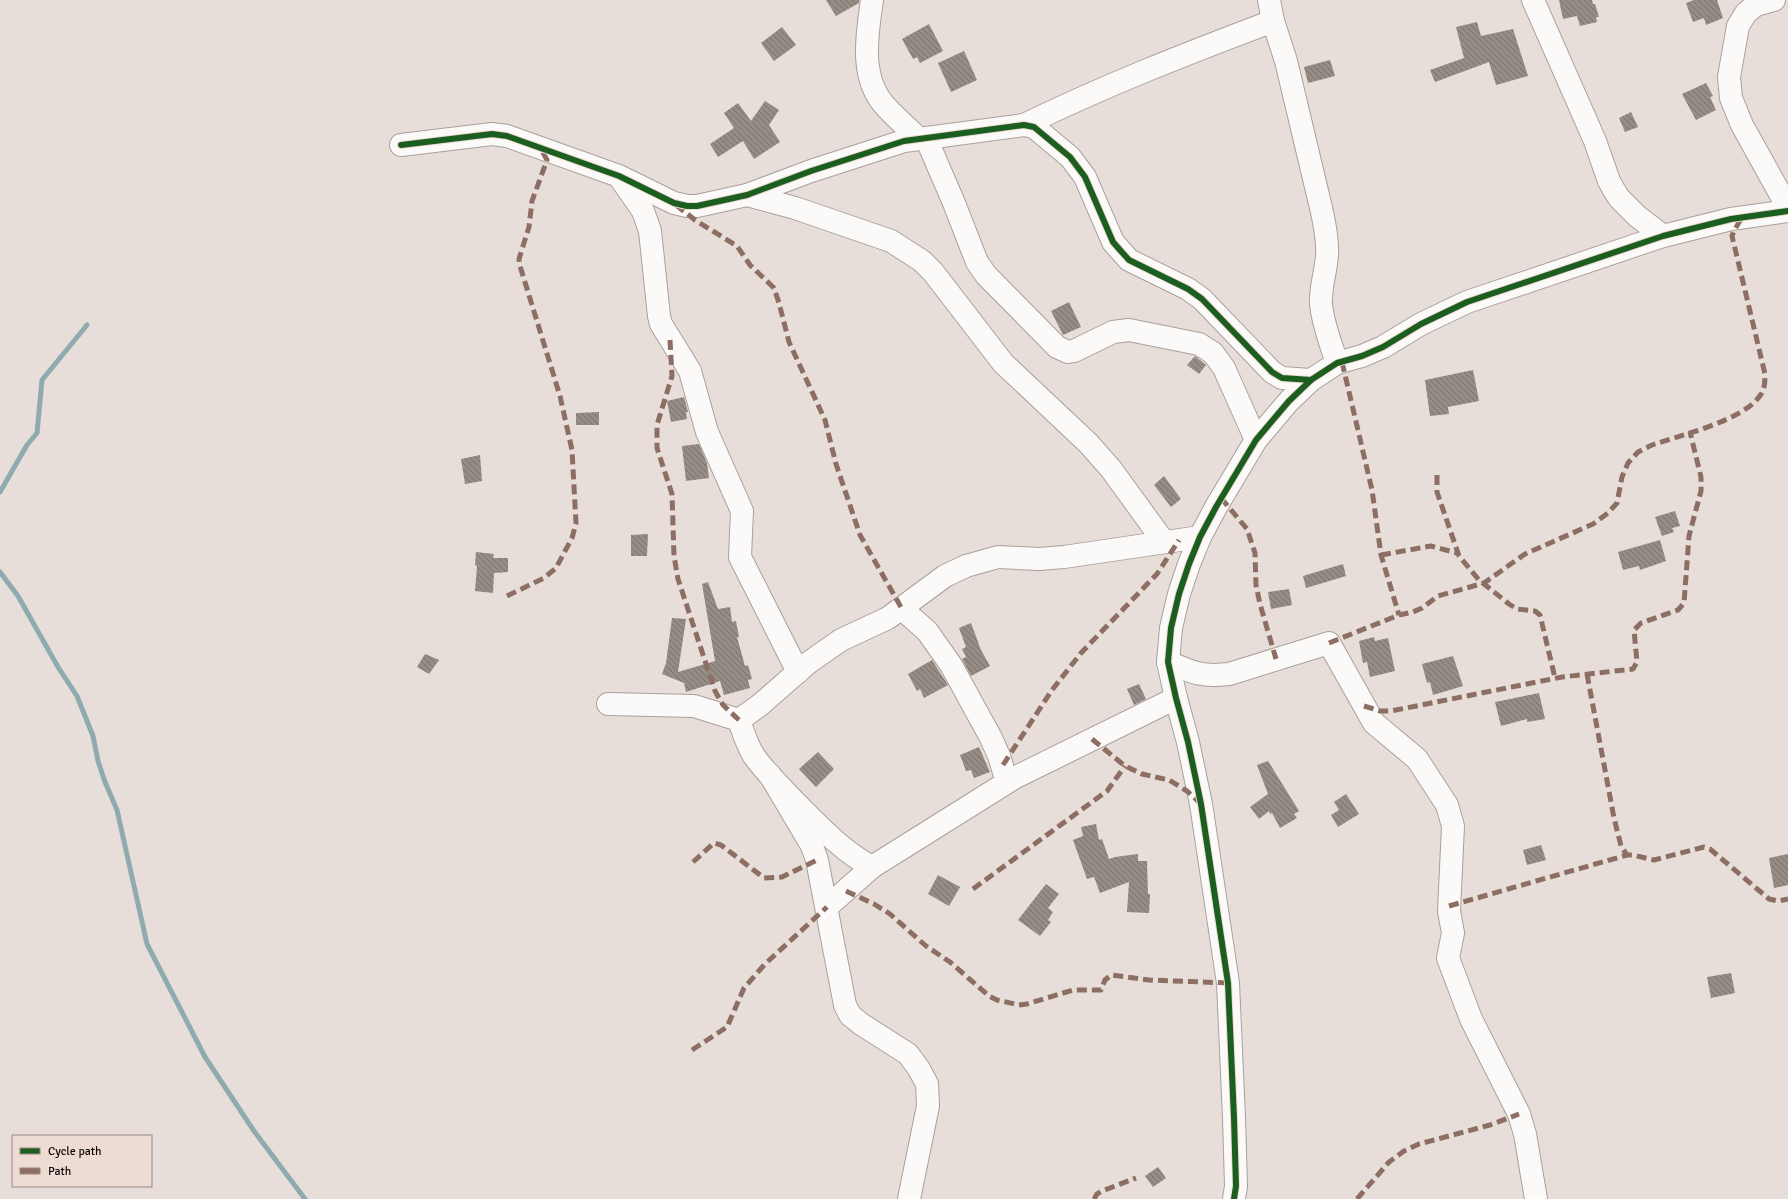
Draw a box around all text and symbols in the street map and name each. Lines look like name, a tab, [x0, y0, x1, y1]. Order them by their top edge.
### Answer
legend	[12, 1135, 152, 1187]
text: Cycle path	[48, 1144, 101, 1159]
text: Path	[48, 1164, 71, 1179]

